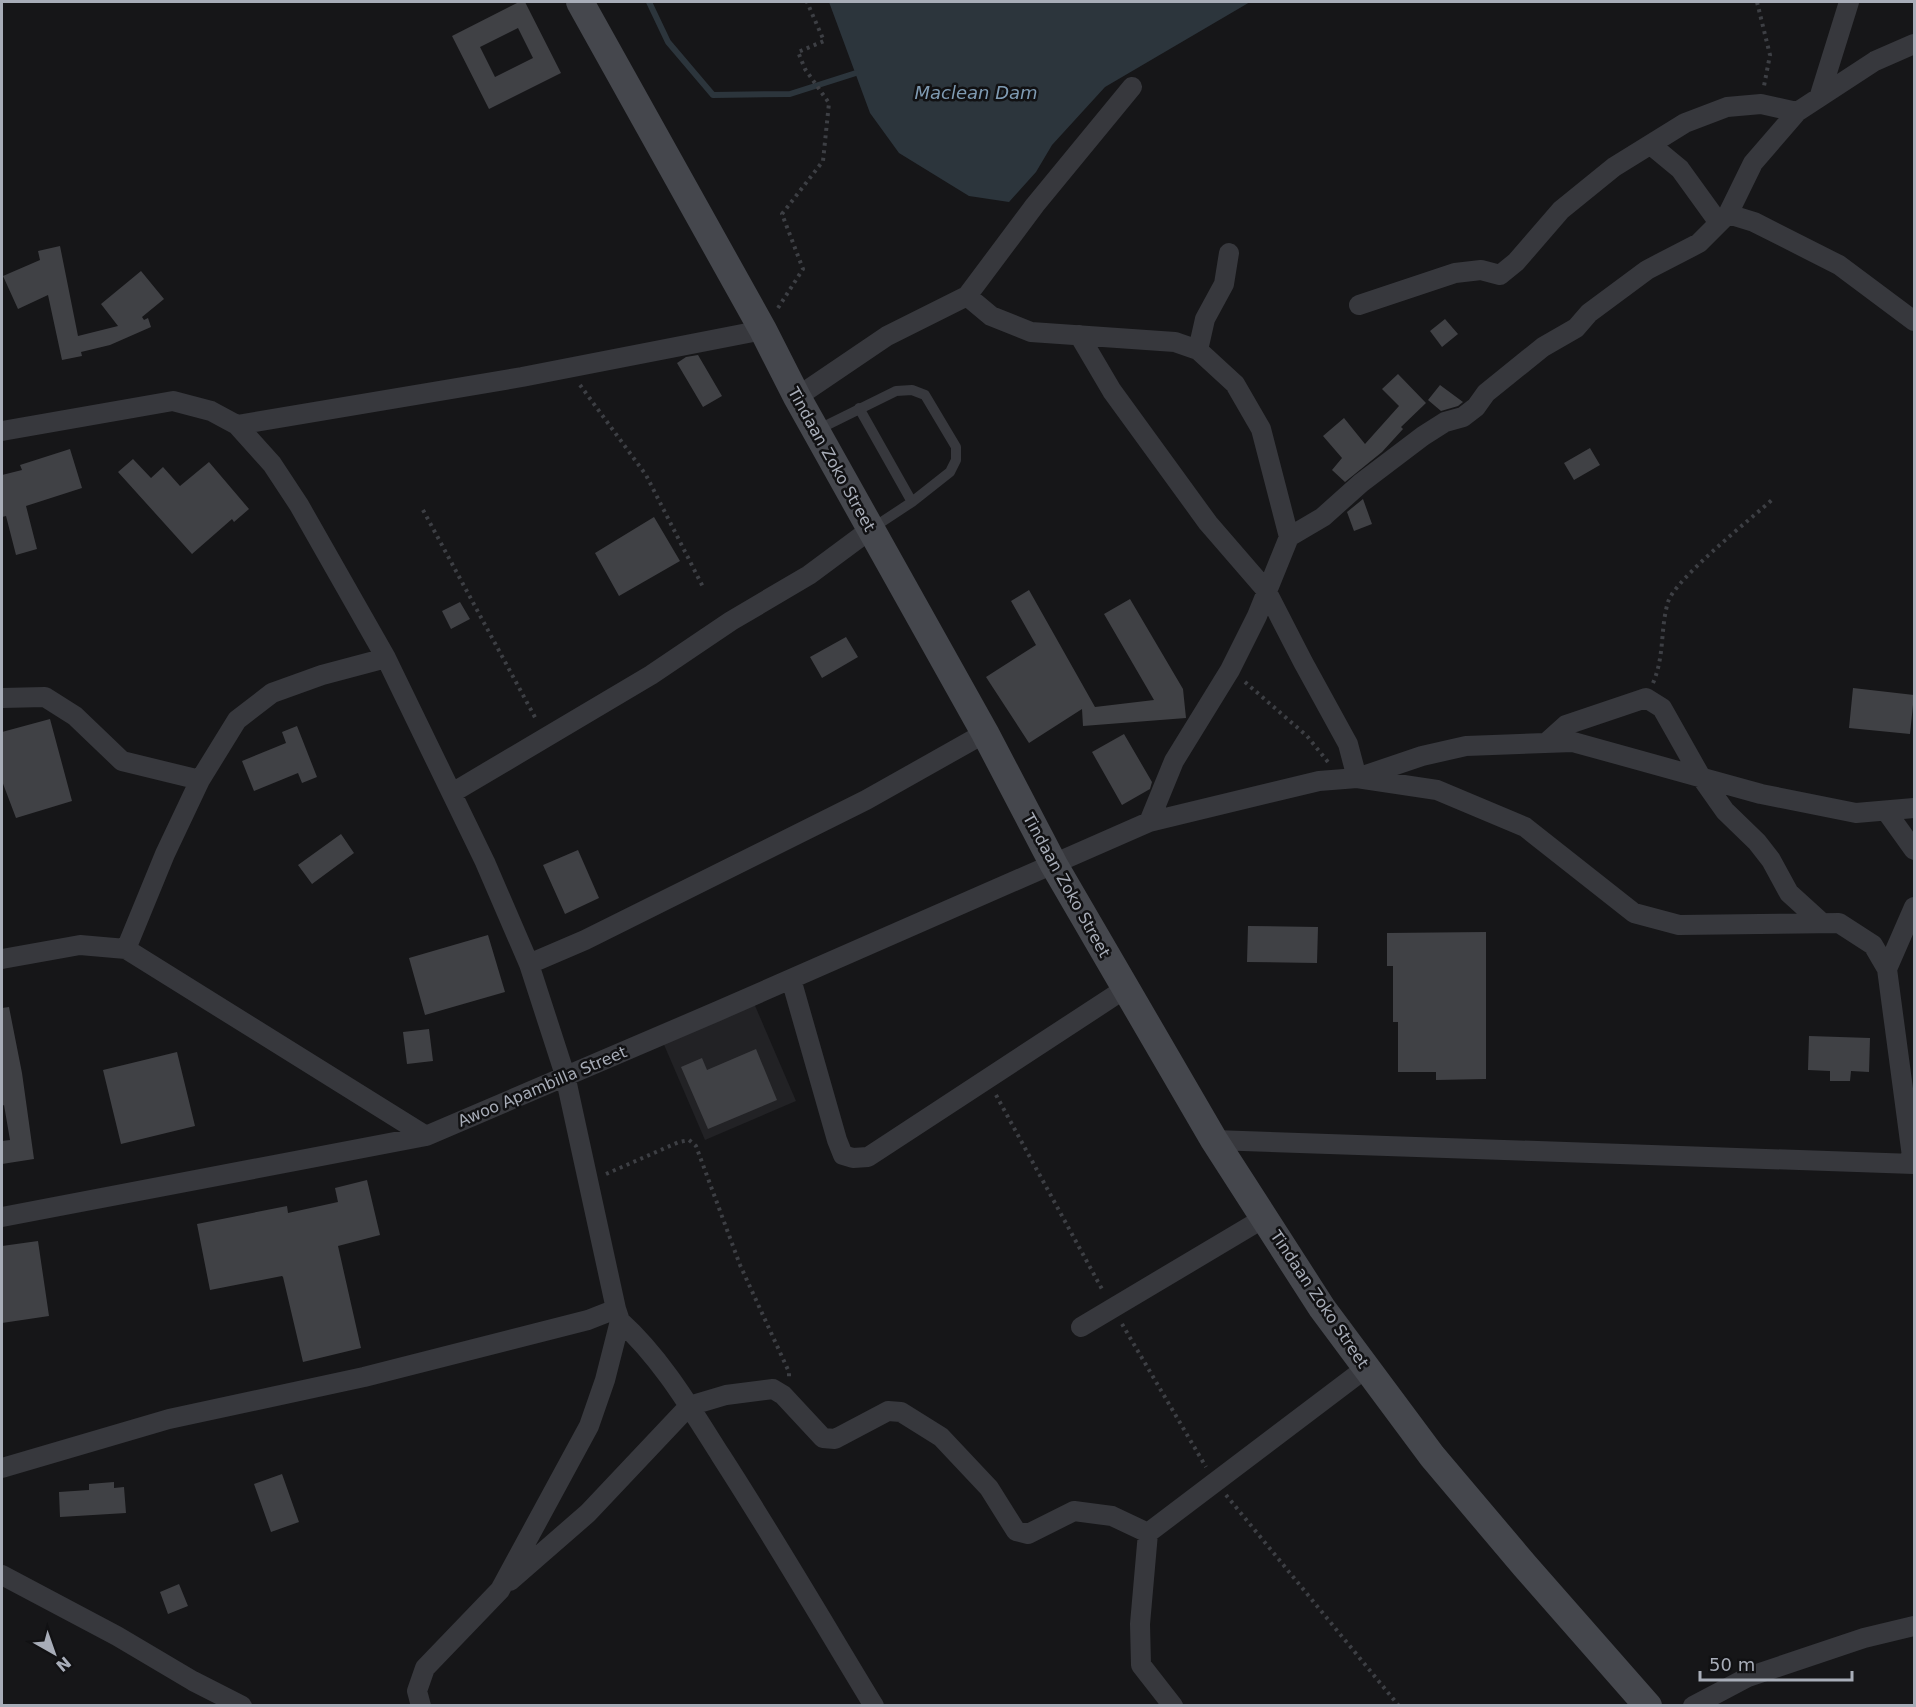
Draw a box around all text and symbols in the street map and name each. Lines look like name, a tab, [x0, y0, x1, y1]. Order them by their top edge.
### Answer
water label: Maclean Dam	[914, 82, 1038, 103]
street label: Tindaan Zoko Street	[784, 383, 879, 535]
street label: Tindaan Zoko Street	[1019, 809, 1114, 961]
street label: Awoo Apambilla Street	[455, 1042, 629, 1131]
street label: Tindaan Zoko Street	[1266, 1226, 1373, 1372]
north arrow	[24, 1623, 84, 1683]
scale bar	[1700, 1644, 1852, 1682]
text: N	[52, 1653, 75, 1676]
text: 50 m	[1709, 1654, 1755, 1675]

